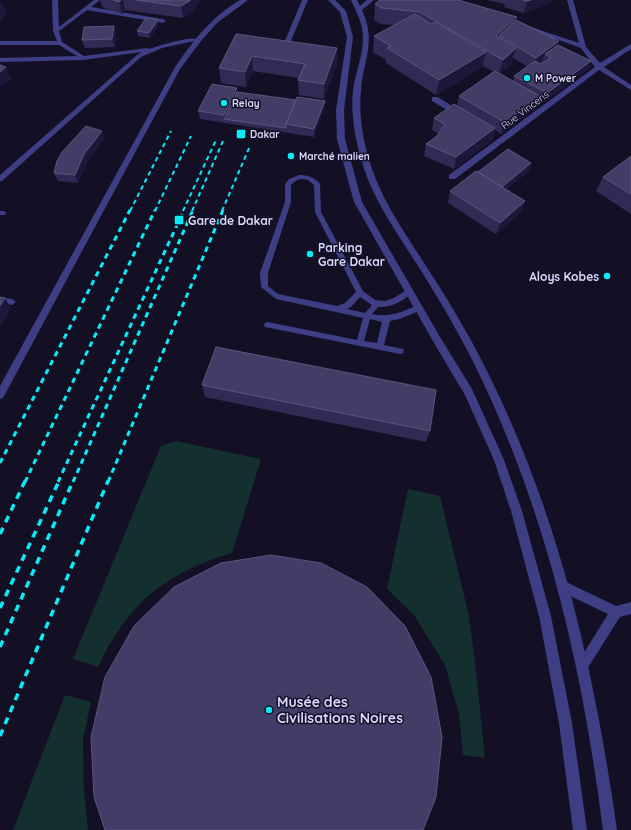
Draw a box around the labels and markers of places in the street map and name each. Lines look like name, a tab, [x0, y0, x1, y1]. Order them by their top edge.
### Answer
place label: M Power	[535, 72, 577, 85]
marker: M Power	[522, 73, 532, 83]
place label: Relay	[232, 97, 260, 110]
marker: Relay	[219, 98, 229, 108]
marker: Dakar	[235, 128, 247, 140]
place label: Dakar	[250, 128, 280, 141]
place label: Marché malien	[299, 150, 370, 163]
marker: Marché malien	[286, 151, 296, 161]
place label: Gare de Dakar	[188, 213, 273, 228]
marker: Gare de Dakar	[173, 214, 185, 226]
place label: Parking Gare Dakar	[318, 240, 385, 269]
marker: Parking Gare Dakar	[305, 249, 315, 259]
place label: Aloys Kobes	[529, 269, 599, 284]
marker: Aloys Kobes	[602, 271, 612, 281]
place label: Musée des Civilisations Noires	[277, 693, 403, 727]
marker: Musée des Civilisations Noires	[264, 705, 274, 715]

